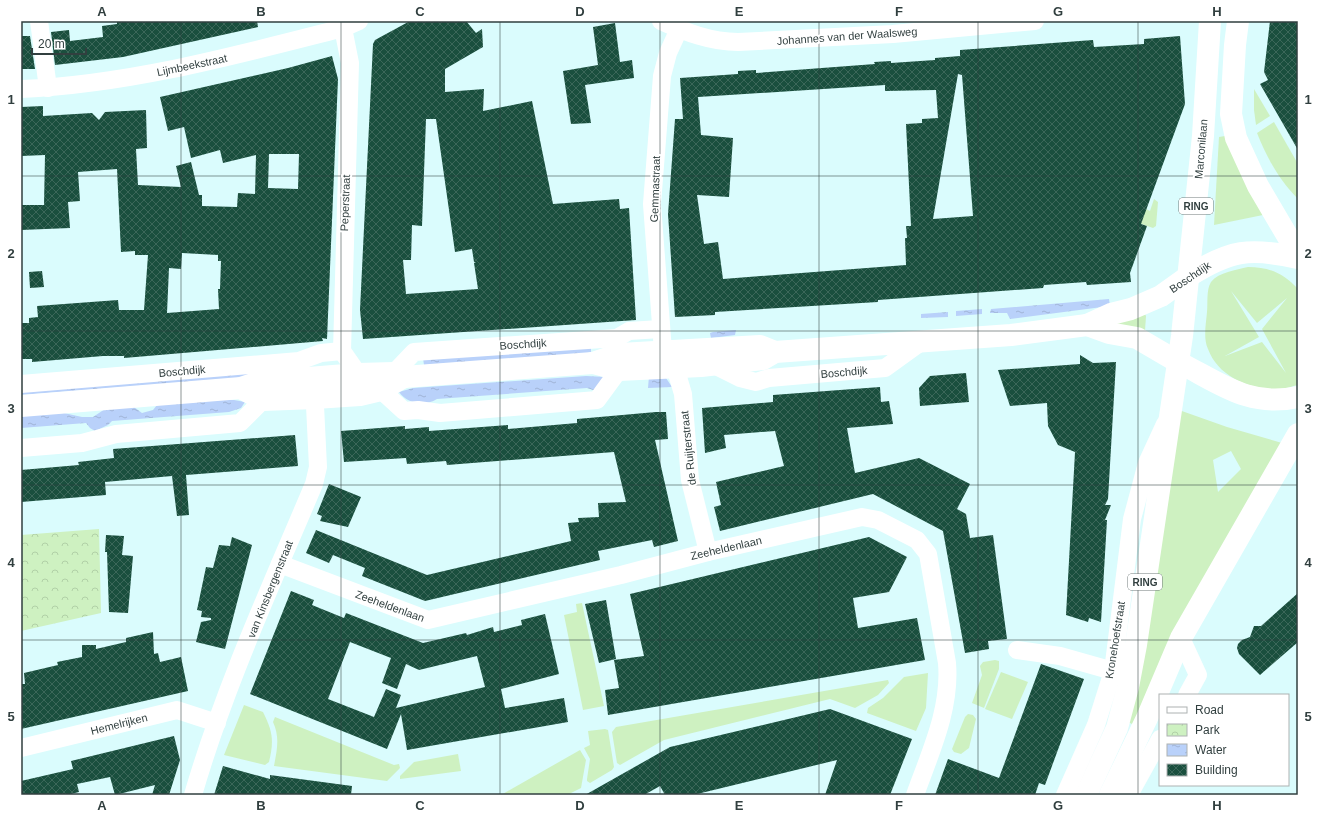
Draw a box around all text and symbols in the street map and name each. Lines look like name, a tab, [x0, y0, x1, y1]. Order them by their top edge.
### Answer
text: A	[97, 4, 107, 19]
text: B	[256, 4, 266, 19]
text: C	[415, 4, 425, 19]
text: D	[575, 4, 585, 19]
text: E	[735, 4, 744, 19]
text: F	[895, 4, 903, 19]
text: G	[1053, 4, 1063, 19]
text: H	[1212, 4, 1222, 19]
street label: Johannes van der Waalsweg	[776, 25, 918, 47]
scale bar	[32, 30, 86, 56]
text: 20 m	[38, 37, 65, 51]
street label: Lijmbeekstraat	[156, 52, 228, 78]
text: 1	[7, 92, 15, 107]
text: 1	[1304, 92, 1312, 107]
street label: Marconilaan	[1192, 119, 1210, 179]
street label: Gemmastraat	[648, 155, 662, 223]
street label: Peperstraat	[338, 174, 352, 232]
road number: RING	[1179, 198, 1213, 214]
text: 2	[7, 246, 15, 261]
text: 2	[1304, 246, 1312, 261]
street label: Boschdijk	[1167, 259, 1213, 295]
street label: Boschdijk	[499, 336, 547, 352]
street label: Boschdijk	[158, 363, 206, 379]
street label: Boschdijk	[820, 364, 868, 380]
text: 3	[7, 401, 15, 416]
text: 3	[1304, 401, 1312, 416]
street label: de Ruijterstraat	[678, 410, 698, 486]
street label: Zeeheldenlaan	[689, 534, 763, 562]
street label: van Kinsbergenstraat	[245, 539, 295, 639]
text: 4	[7, 555, 15, 570]
text: 4	[1304, 555, 1312, 570]
road number: RING	[1128, 574, 1162, 590]
street label: Zeeheldenlaan	[354, 588, 426, 624]
street label: Kronehoefstraat	[1103, 600, 1127, 680]
legend	[1159, 694, 1289, 786]
text: Road	[1195, 703, 1224, 717]
text: 5	[7, 709, 15, 724]
text: 5	[1304, 709, 1312, 724]
street label: Hemelrijken	[89, 711, 149, 737]
text: Park	[1195, 723, 1221, 737]
text: Water	[1195, 743, 1227, 757]
text: Building	[1195, 763, 1238, 777]
text: A	[97, 798, 107, 813]
text: B	[256, 798, 266, 813]
text: C	[415, 798, 425, 813]
text: D	[575, 798, 585, 813]
text: E	[735, 798, 744, 813]
text: F	[895, 798, 903, 813]
text: G	[1053, 798, 1063, 813]
text: H	[1212, 798, 1222, 813]

